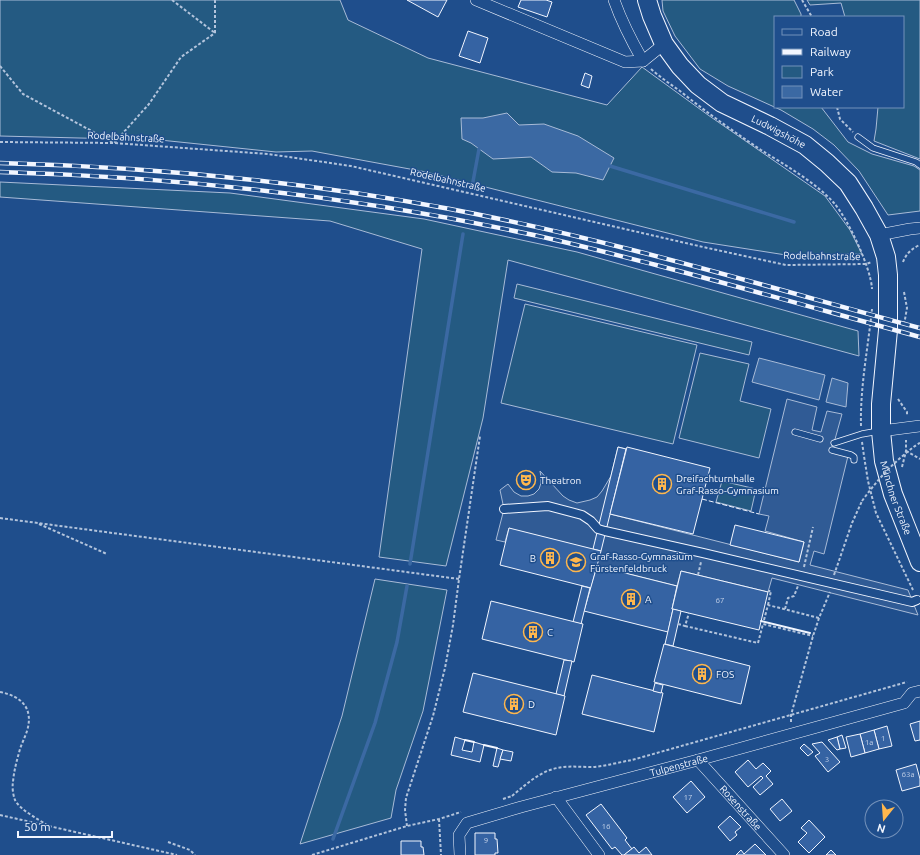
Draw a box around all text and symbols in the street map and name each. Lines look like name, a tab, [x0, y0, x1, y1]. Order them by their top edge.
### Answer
legend	[774, 16, 904, 108]
text: Road	[810, 25, 838, 38]
text: Railway	[810, 45, 851, 58]
text: Park	[810, 65, 834, 78]
text: Water	[810, 85, 843, 98]
street label: Ludwigshöhe	[750, 113, 808, 150]
street label: Rodelbahnstraße	[87, 129, 165, 145]
street label: Rodelbahnstraße	[409, 166, 487, 194]
street label: Rodelbahnstraße	[783, 250, 861, 262]
street label: Münchner Straße	[879, 459, 914, 536]
theatre icon: Theatron	[515, 469, 537, 491]
building icon: Dreifachturnhalle Graf-Rasso-Gymnasium	[651, 473, 673, 495]
place label: Dreifachturnhalle Graf-Rasso-Gymnasium	[676, 473, 779, 496]
place label: Theatron	[540, 475, 581, 486]
building icon: B	[539, 547, 561, 569]
school or university icon: Graf-Rasso-Gymnasium Fürstenfeldbruck	[565, 551, 587, 573]
place label: Graf-Rasso-Gymnasium Fürstenfeldbruck	[590, 551, 693, 574]
place label: B	[530, 553, 536, 564]
building icon: A	[620, 588, 642, 610]
place label: A	[645, 594, 652, 605]
house number: 67	[715, 596, 725, 605]
building icon: C	[522, 621, 544, 643]
place label: C	[547, 627, 553, 638]
building icon: FOS	[691, 663, 713, 685]
place label: FOS	[716, 669, 734, 680]
building icon: D	[503, 693, 525, 715]
place label: D	[528, 699, 535, 710]
house number: 1	[881, 734, 885, 743]
house number: 1a	[865, 738, 873, 747]
street label: Tulpenstraße	[649, 752, 709, 778]
house number: 3	[825, 755, 829, 764]
house number: 63a	[901, 770, 915, 779]
street label: Rosenstraße	[718, 783, 764, 832]
house number: 17	[683, 793, 693, 802]
north arrow	[864, 799, 904, 839]
scale bar	[18, 813, 112, 839]
text: 50 m	[24, 820, 51, 833]
house number: 16	[601, 822, 611, 831]
text: N	[875, 822, 887, 836]
house number: 9	[484, 836, 488, 845]

